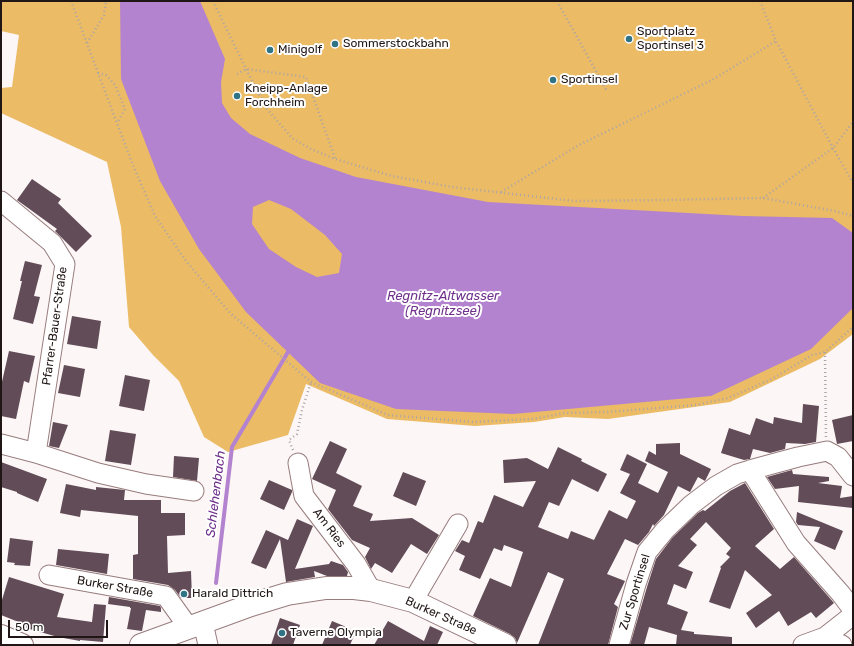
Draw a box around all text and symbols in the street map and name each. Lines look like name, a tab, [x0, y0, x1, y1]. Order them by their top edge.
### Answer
place label: Sportplatz Sportinsel 3	[637, 25, 704, 53]
marker: Sportplatz Sportinsel 3	[624, 34, 634, 44]
place label: Sommerstockbahn	[343, 37, 449, 51]
marker: Sommerstockbahn	[330, 39, 340, 49]
place label: Minigolf	[278, 43, 322, 57]
marker: Minigolf	[265, 45, 275, 55]
place label: Sportinsel	[561, 73, 618, 87]
marker: Sportinsel	[548, 75, 558, 85]
place label: Kneipp-Anlage Forchheim	[245, 82, 328, 110]
marker: Kneipp-Anlage Forchheim	[232, 91, 242, 101]
street label: Pfarrer-Bauer-Straße	[40, 266, 70, 386]
water label: Regnitz-Altwasser (Regnitzsee)	[387, 288, 499, 319]
water label: Schlehenbach	[203, 450, 229, 538]
street label: Am Ries	[310, 506, 348, 550]
street label: Zur Sportinsel	[617, 552, 653, 632]
street label: Burker Straße	[76, 573, 154, 601]
place label: Harald Dittrich	[192, 587, 273, 601]
marker: Harald Dittrich	[179, 589, 189, 599]
street label: Burker Straße	[403, 594, 479, 638]
scale bar	[10, 612, 110, 638]
text: 50 m	[15, 620, 43, 634]
place label: Taverne Olympia	[290, 626, 382, 640]
marker: Taverne Olympia	[277, 628, 287, 638]

